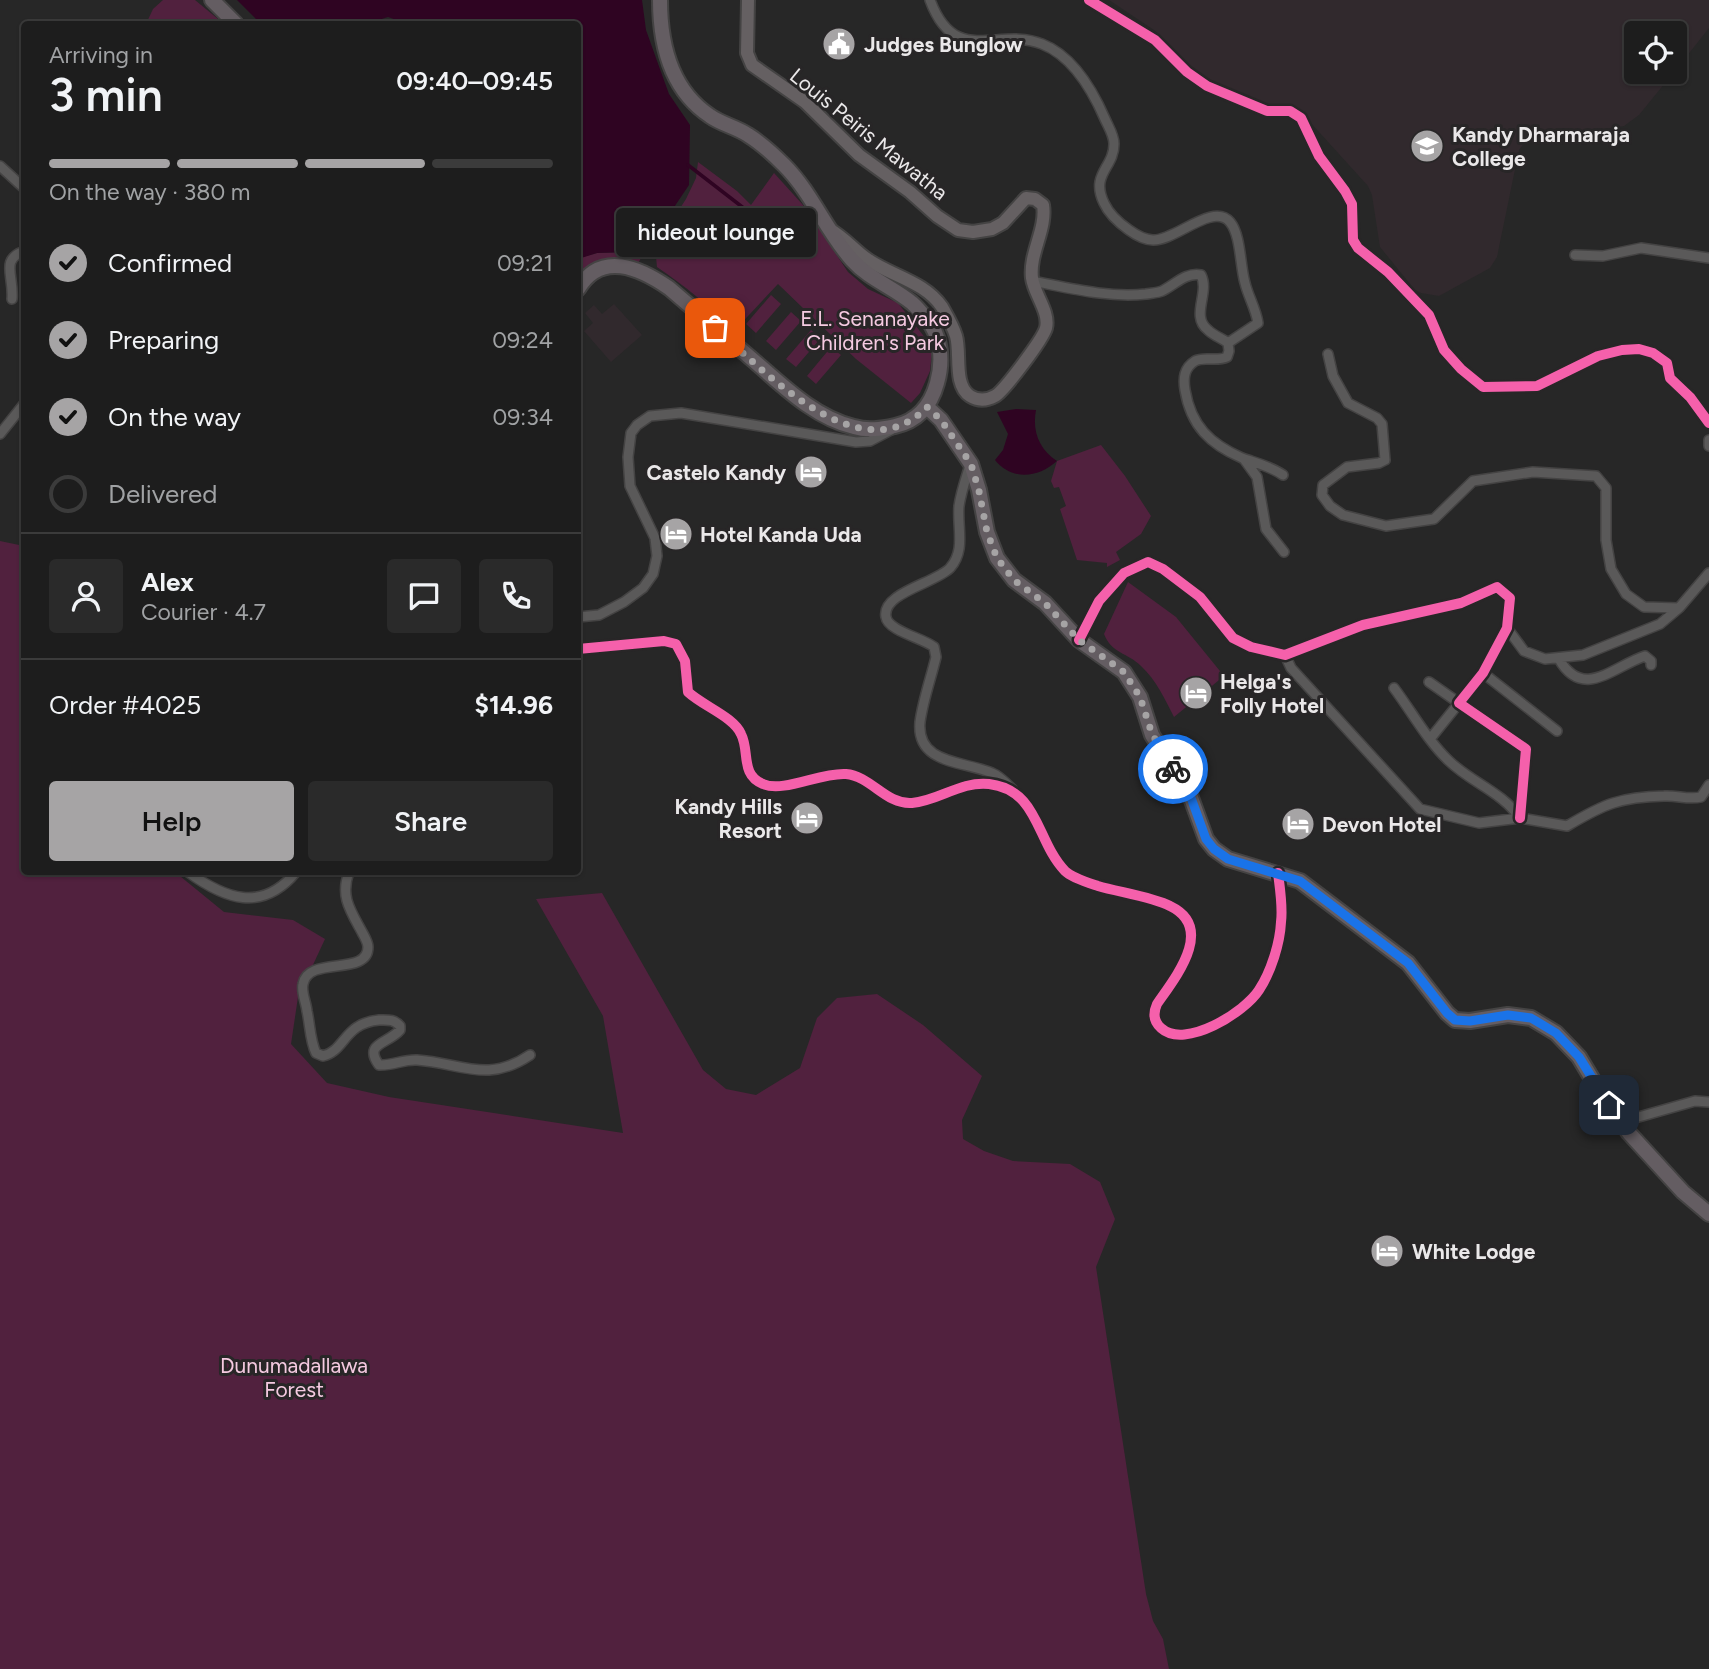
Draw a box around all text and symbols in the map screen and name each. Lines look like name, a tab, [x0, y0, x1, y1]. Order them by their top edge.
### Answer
map controls	[1624, 21, 1687, 84]
button: locate	[1624, 21, 1687, 84]
public building icon: Judges Bunglow	[820, 25, 858, 63]
place label: Judges Bunglow	[864, 32, 1023, 57]
text: Arriving in	[49, 41, 153, 69]
street label: Louis Peiris Mawatha	[785, 63, 953, 205]
text: 09:40–09:45	[396, 65, 553, 97]
text: 3 min	[49, 67, 163, 123]
place label: Kandy Dharmaraja College	[1452, 122, 1630, 171]
school or university icon: Kandy Dharmaraja College	[1408, 127, 1446, 165]
text: On the way · 380 m	[49, 178, 250, 206]
callout: hideout lounge	[615, 209, 815, 258]
text: hideout lounge	[637, 218, 795, 246]
icon: check	[49, 244, 87, 282]
text: Confirmed	[108, 247, 232, 279]
text: 09:21	[497, 249, 553, 277]
pin	[685, 298, 745, 358]
park label: E.L. Senanayake Children's Park	[800, 306, 950, 355]
icon: bag	[696, 309, 734, 347]
icon: check	[49, 321, 87, 359]
text: Preparing	[108, 324, 219, 356]
text: 09:24	[492, 326, 553, 354]
icon: check	[49, 398, 87, 436]
text: On the way	[108, 401, 241, 433]
text: 09:34	[493, 403, 553, 431]
hotel icon: Castelo Kandy	[792, 453, 830, 491]
place label: Castelo Kandy	[646, 460, 787, 485]
text: Delivered	[108, 478, 217, 510]
hotel icon: Hotel Kanda Uda	[657, 515, 695, 553]
place label: Hotel Kanda Uda	[700, 522, 862, 547]
button: person	[49, 559, 123, 633]
button: chat	[387, 559, 461, 633]
button: phone	[479, 559, 553, 633]
text: Alex	[141, 566, 194, 598]
text: Courier · 4.7	[141, 598, 266, 626]
place label: Helga's Folly Hotel	[1220, 669, 1324, 718]
hotel icon: Helga's Folly Hotel	[1177, 674, 1215, 712]
text: Order #4025	[49, 689, 201, 721]
text: $14.96	[475, 689, 553, 721]
courier	[1138, 734, 1208, 804]
icon: bike	[1154, 750, 1192, 788]
button: Help	[49, 781, 294, 861]
button: Share	[308, 781, 553, 861]
place label: Kandy Hills Resort	[675, 794, 782, 843]
hotel icon: Kandy Hills Resort	[788, 799, 826, 837]
hotel icon: Devon Hotel	[1279, 805, 1317, 843]
place label: Devon Hotel	[1322, 812, 1441, 837]
pin	[1579, 1075, 1639, 1135]
icon: home	[1590, 1086, 1628, 1124]
hotel icon: White Lodge	[1368, 1232, 1406, 1270]
place label: White Lodge	[1412, 1239, 1536, 1264]
park label: Dunumadallawa Forest	[220, 1353, 368, 1402]

